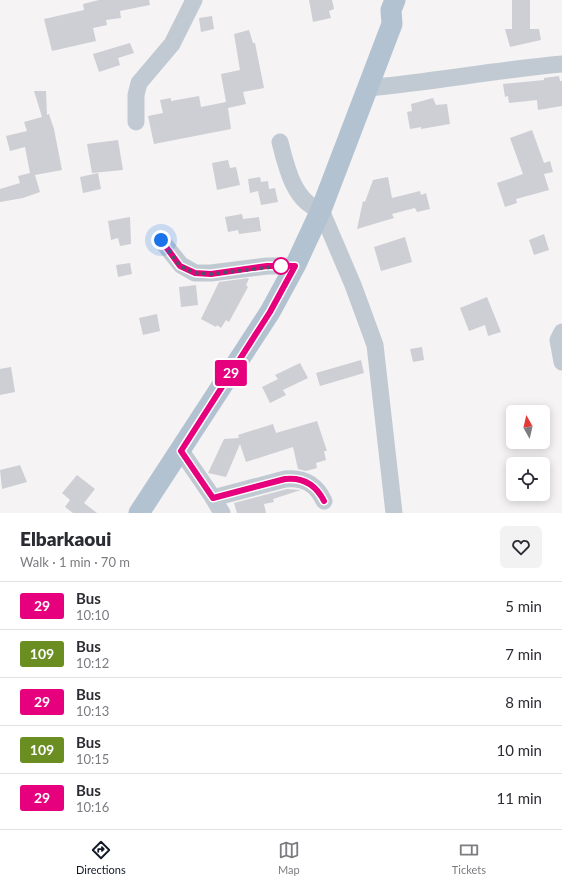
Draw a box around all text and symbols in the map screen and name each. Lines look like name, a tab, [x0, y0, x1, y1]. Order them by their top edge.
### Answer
your location	[151, 230, 171, 250]
unlabelled marker	[272, 257, 290, 275]
line badge: 29	[213, 360, 249, 386]
text: 29	[223, 364, 239, 381]
north arrow	[506, 405, 550, 449]
map controls	[506, 405, 550, 501]
button: locate	[506, 457, 550, 501]
button: heart	[500, 526, 542, 568]
text: Elbarkaoui	[20, 527, 111, 550]
text: Walk · 1 min · 70 m	[20, 554, 130, 570]
text: Bus	[76, 589, 101, 607]
text: 29	[34, 597, 50, 614]
text: 5 min	[505, 597, 542, 615]
text: 10:10	[76, 607, 109, 623]
text: Bus	[76, 637, 101, 655]
text: 109	[30, 645, 54, 662]
text: 7 min	[505, 645, 542, 663]
text: 10:12	[76, 655, 109, 671]
text: Bus	[76, 685, 101, 703]
text: 29	[34, 693, 50, 710]
text: 8 min	[505, 693, 542, 711]
text: 10:13	[76, 703, 109, 719]
text: Bus	[76, 733, 101, 751]
text: 109	[30, 741, 54, 758]
text: 10 min	[496, 741, 542, 759]
text: 10:15	[76, 751, 109, 767]
text: Bus	[76, 781, 101, 799]
text: 29	[34, 789, 50, 806]
text: 11 min	[496, 789, 542, 807]
text: 10:16	[76, 799, 109, 815]
tab: Directions	[76, 839, 126, 876]
tab: Map	[278, 839, 300, 876]
tab: Tickets	[452, 839, 486, 876]

